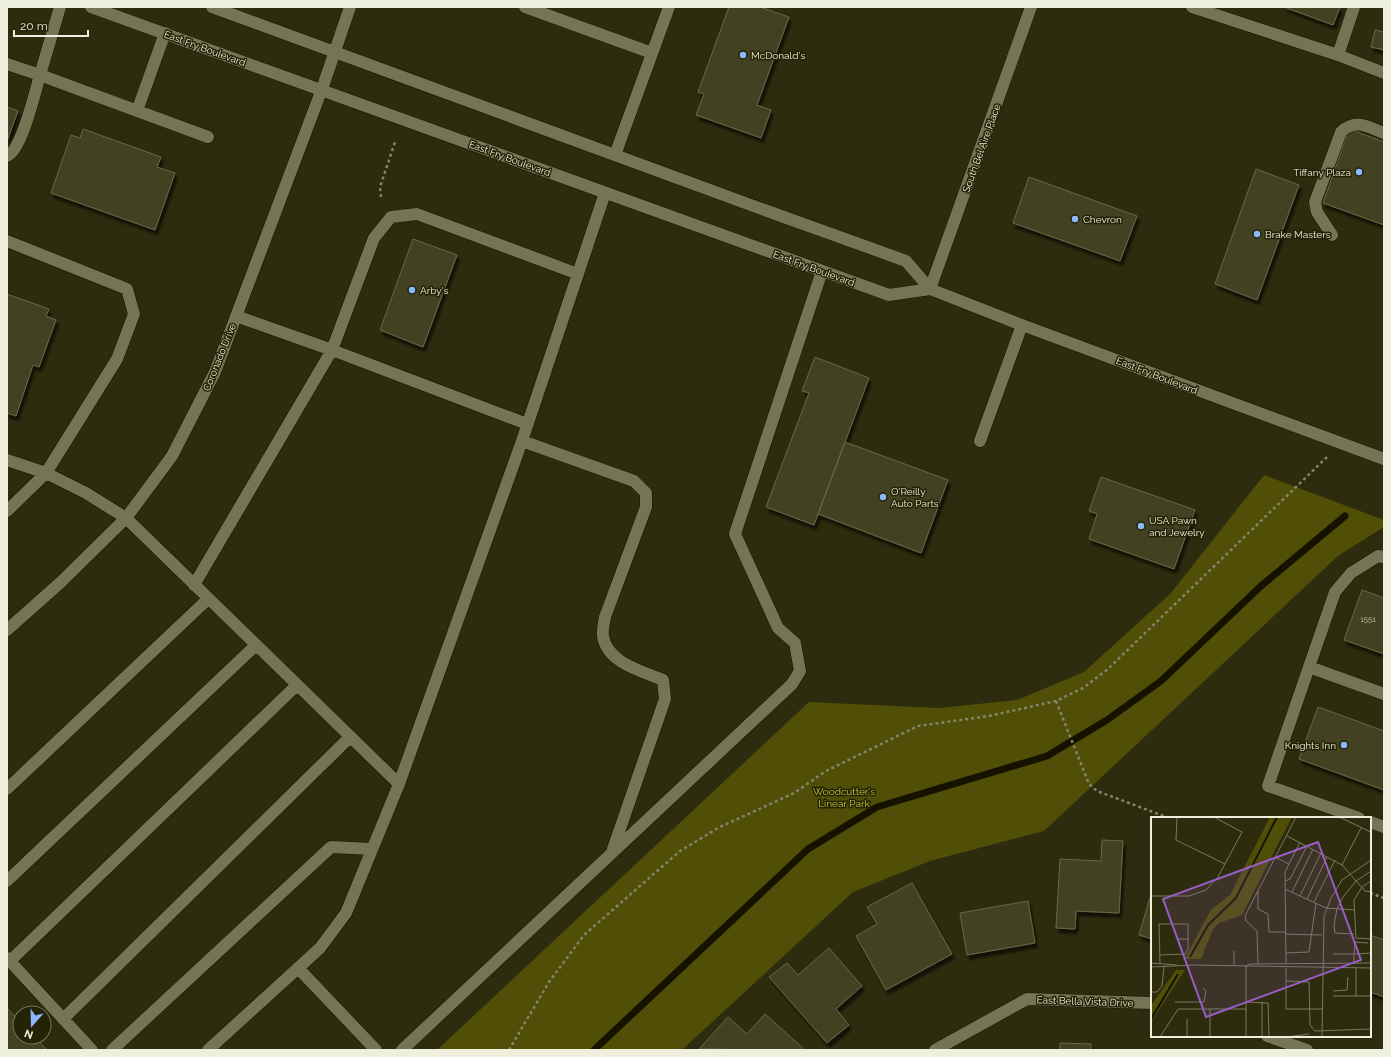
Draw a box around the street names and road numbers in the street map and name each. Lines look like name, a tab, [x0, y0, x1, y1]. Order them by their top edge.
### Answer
street label: East Fry Boulevard	[162, 29, 247, 68]
street label: South Bel Aire Place	[960, 102, 1003, 194]
street label: East Fry Boulevard	[467, 139, 552, 178]
street label: East Fry Boulevard	[771, 249, 856, 288]
street label: Coronado Drive	[201, 322, 238, 393]
street label: East Fry Boulevard	[1115, 355, 1199, 396]
street label: East Bella Vista Drive	[1036, 994, 1134, 1009]

